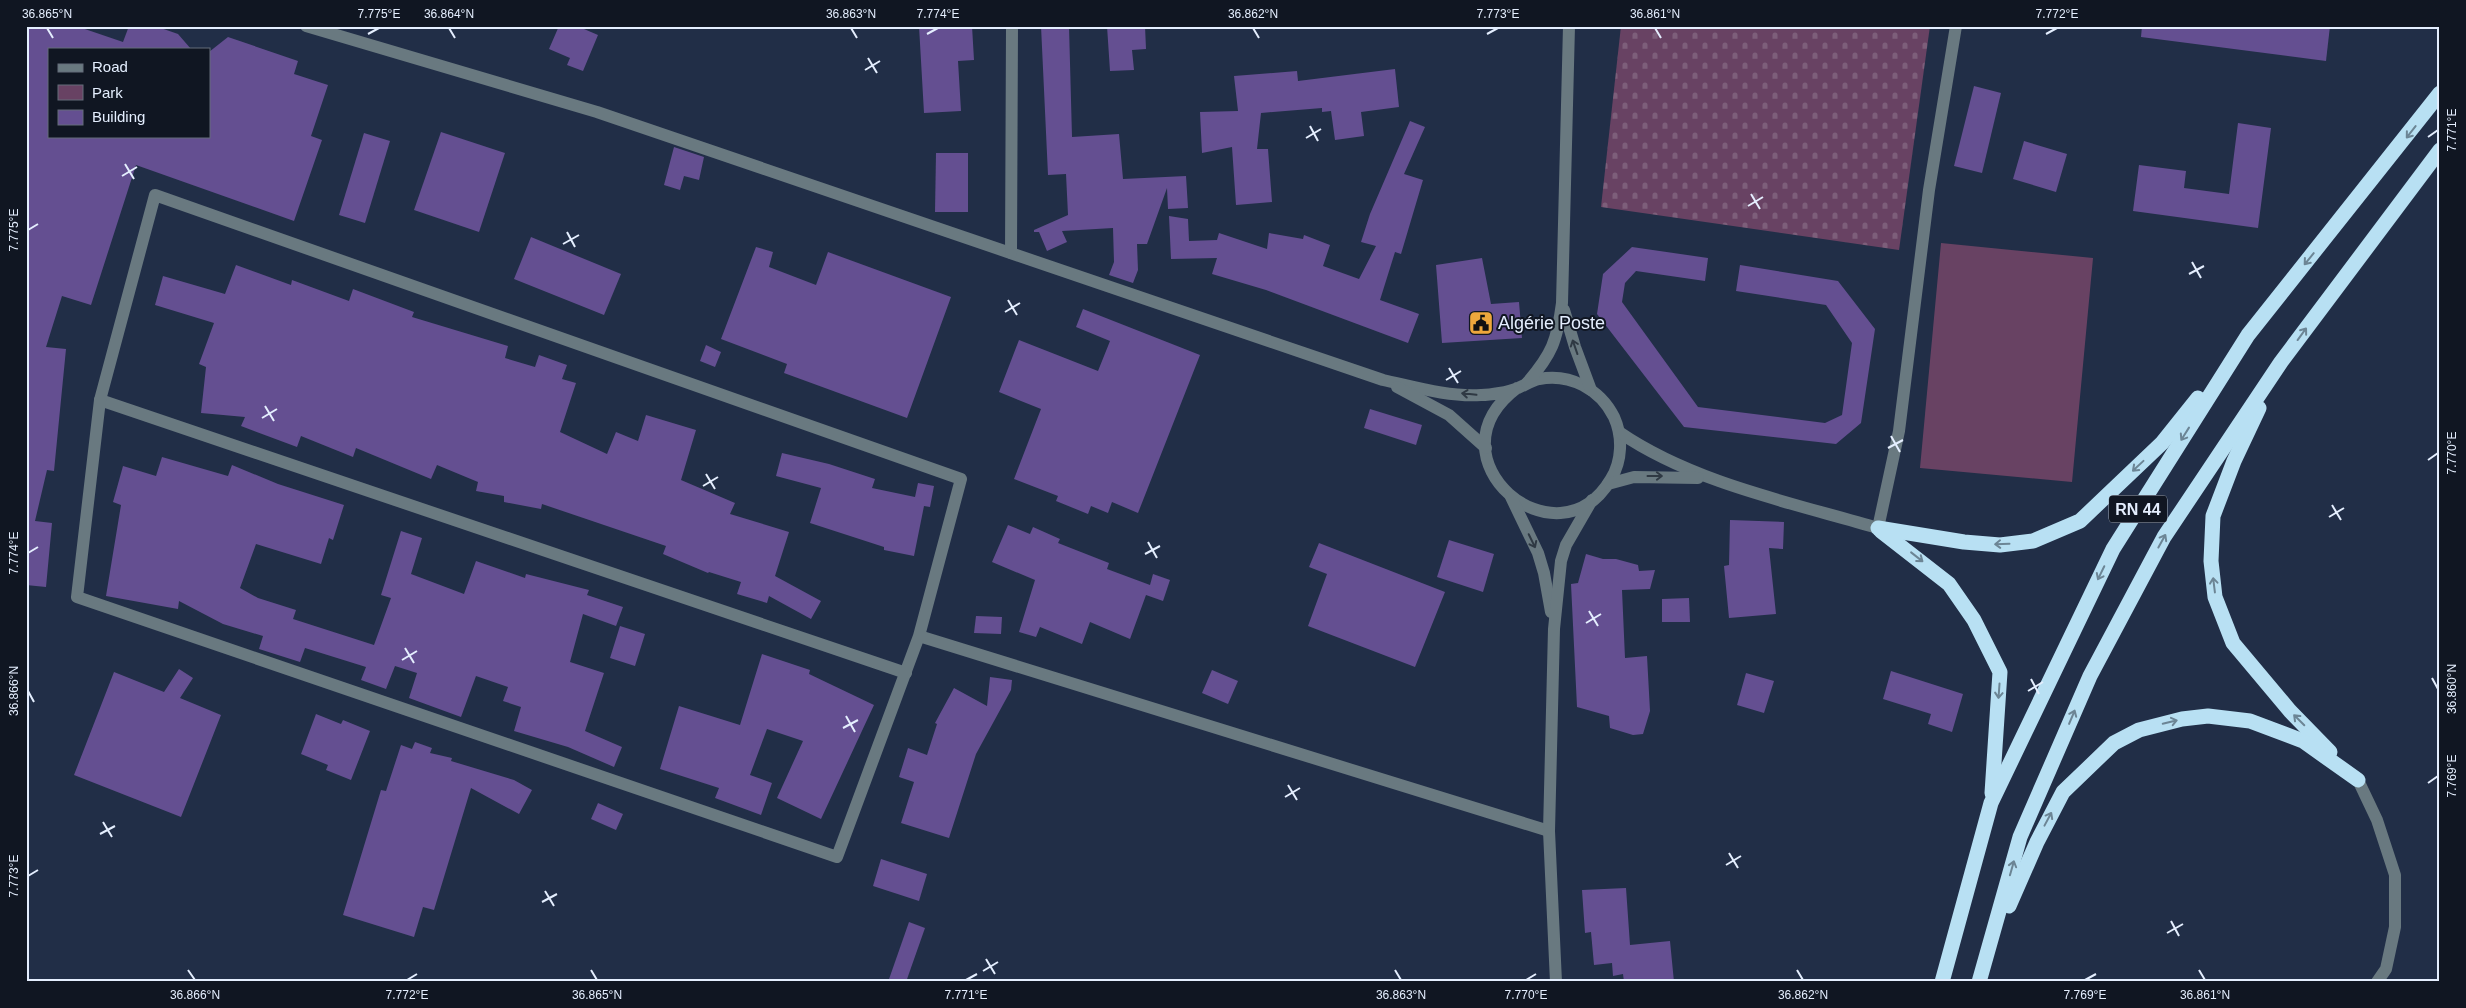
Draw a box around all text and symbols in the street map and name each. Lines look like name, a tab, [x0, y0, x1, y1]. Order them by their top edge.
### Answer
text: 36.865°N	[22, 7, 72, 21]
text: 7.775°E	[358, 7, 400, 21]
text: 36.864°N	[424, 7, 474, 21]
text: 36.863°N	[826, 7, 876, 21]
text: 7.774°E	[917, 7, 959, 21]
text: 36.862°N	[1228, 7, 1278, 21]
text: 7.773°E	[1477, 7, 1519, 21]
text: 36.861°N	[1630, 7, 1680, 21]
text: 7.772°E	[2036, 7, 2078, 21]
legend	[48, 48, 210, 138]
text: Road	[92, 58, 128, 75]
text: Park	[92, 84, 123, 101]
text: Building	[92, 108, 145, 125]
text: 7.771°E	[2445, 109, 2459, 151]
one-way arrow	[2405, 125, 2416, 138]
text: 7.775°E	[7, 209, 21, 251]
one-way arrow	[2304, 252, 2315, 265]
public building icon: Algérie Poste	[1468, 310, 1494, 336]
place label: Algérie Poste	[1498, 313, 1605, 333]
one-way arrow	[2297, 327, 2307, 341]
one-way arrow	[1570, 340, 1579, 356]
one-way arrow	[1461, 389, 1477, 399]
one-way arrow	[2180, 427, 2190, 441]
text: 7.770°E	[2445, 432, 2459, 474]
one-way arrow	[2132, 460, 2145, 472]
one-way arrow	[1647, 471, 1663, 481]
road number: RN 44	[2109, 496, 2167, 522]
text: 7.774°E	[7, 532, 21, 574]
one-way arrow	[1528, 533, 1537, 548]
one-way arrow	[2157, 534, 2167, 549]
one-way arrow	[1994, 539, 2010, 548]
one-way arrow	[1910, 552, 1923, 563]
one-way arrow	[2096, 565, 2105, 580]
one-way arrow	[2209, 578, 2219, 594]
text: 36.860°N	[2445, 664, 2459, 714]
text: 36.866°N	[7, 666, 21, 716]
one-way arrow	[1994, 683, 2003, 699]
one-way arrow	[2068, 710, 2078, 725]
one-way arrow	[2293, 714, 2305, 726]
one-way arrow	[2162, 716, 2178, 726]
text: 7.769°E	[2445, 755, 2459, 797]
one-way arrow	[2044, 813, 2054, 827]
text: 7.773°E	[7, 855, 21, 897]
one-way arrow	[2007, 860, 2017, 876]
text: 36.866°N	[170, 988, 220, 1002]
text: 7.772°E	[386, 988, 428, 1002]
text: 36.865°N	[572, 988, 622, 1002]
text: 7.771°E	[945, 988, 987, 1002]
text: 36.863°N	[1376, 988, 1426, 1002]
text: 7.770°E	[1505, 988, 1547, 1002]
text: 36.862°N	[1778, 988, 1828, 1002]
text: 7.769°E	[2064, 988, 2106, 1002]
text: 36.861°N	[2180, 988, 2230, 1002]

